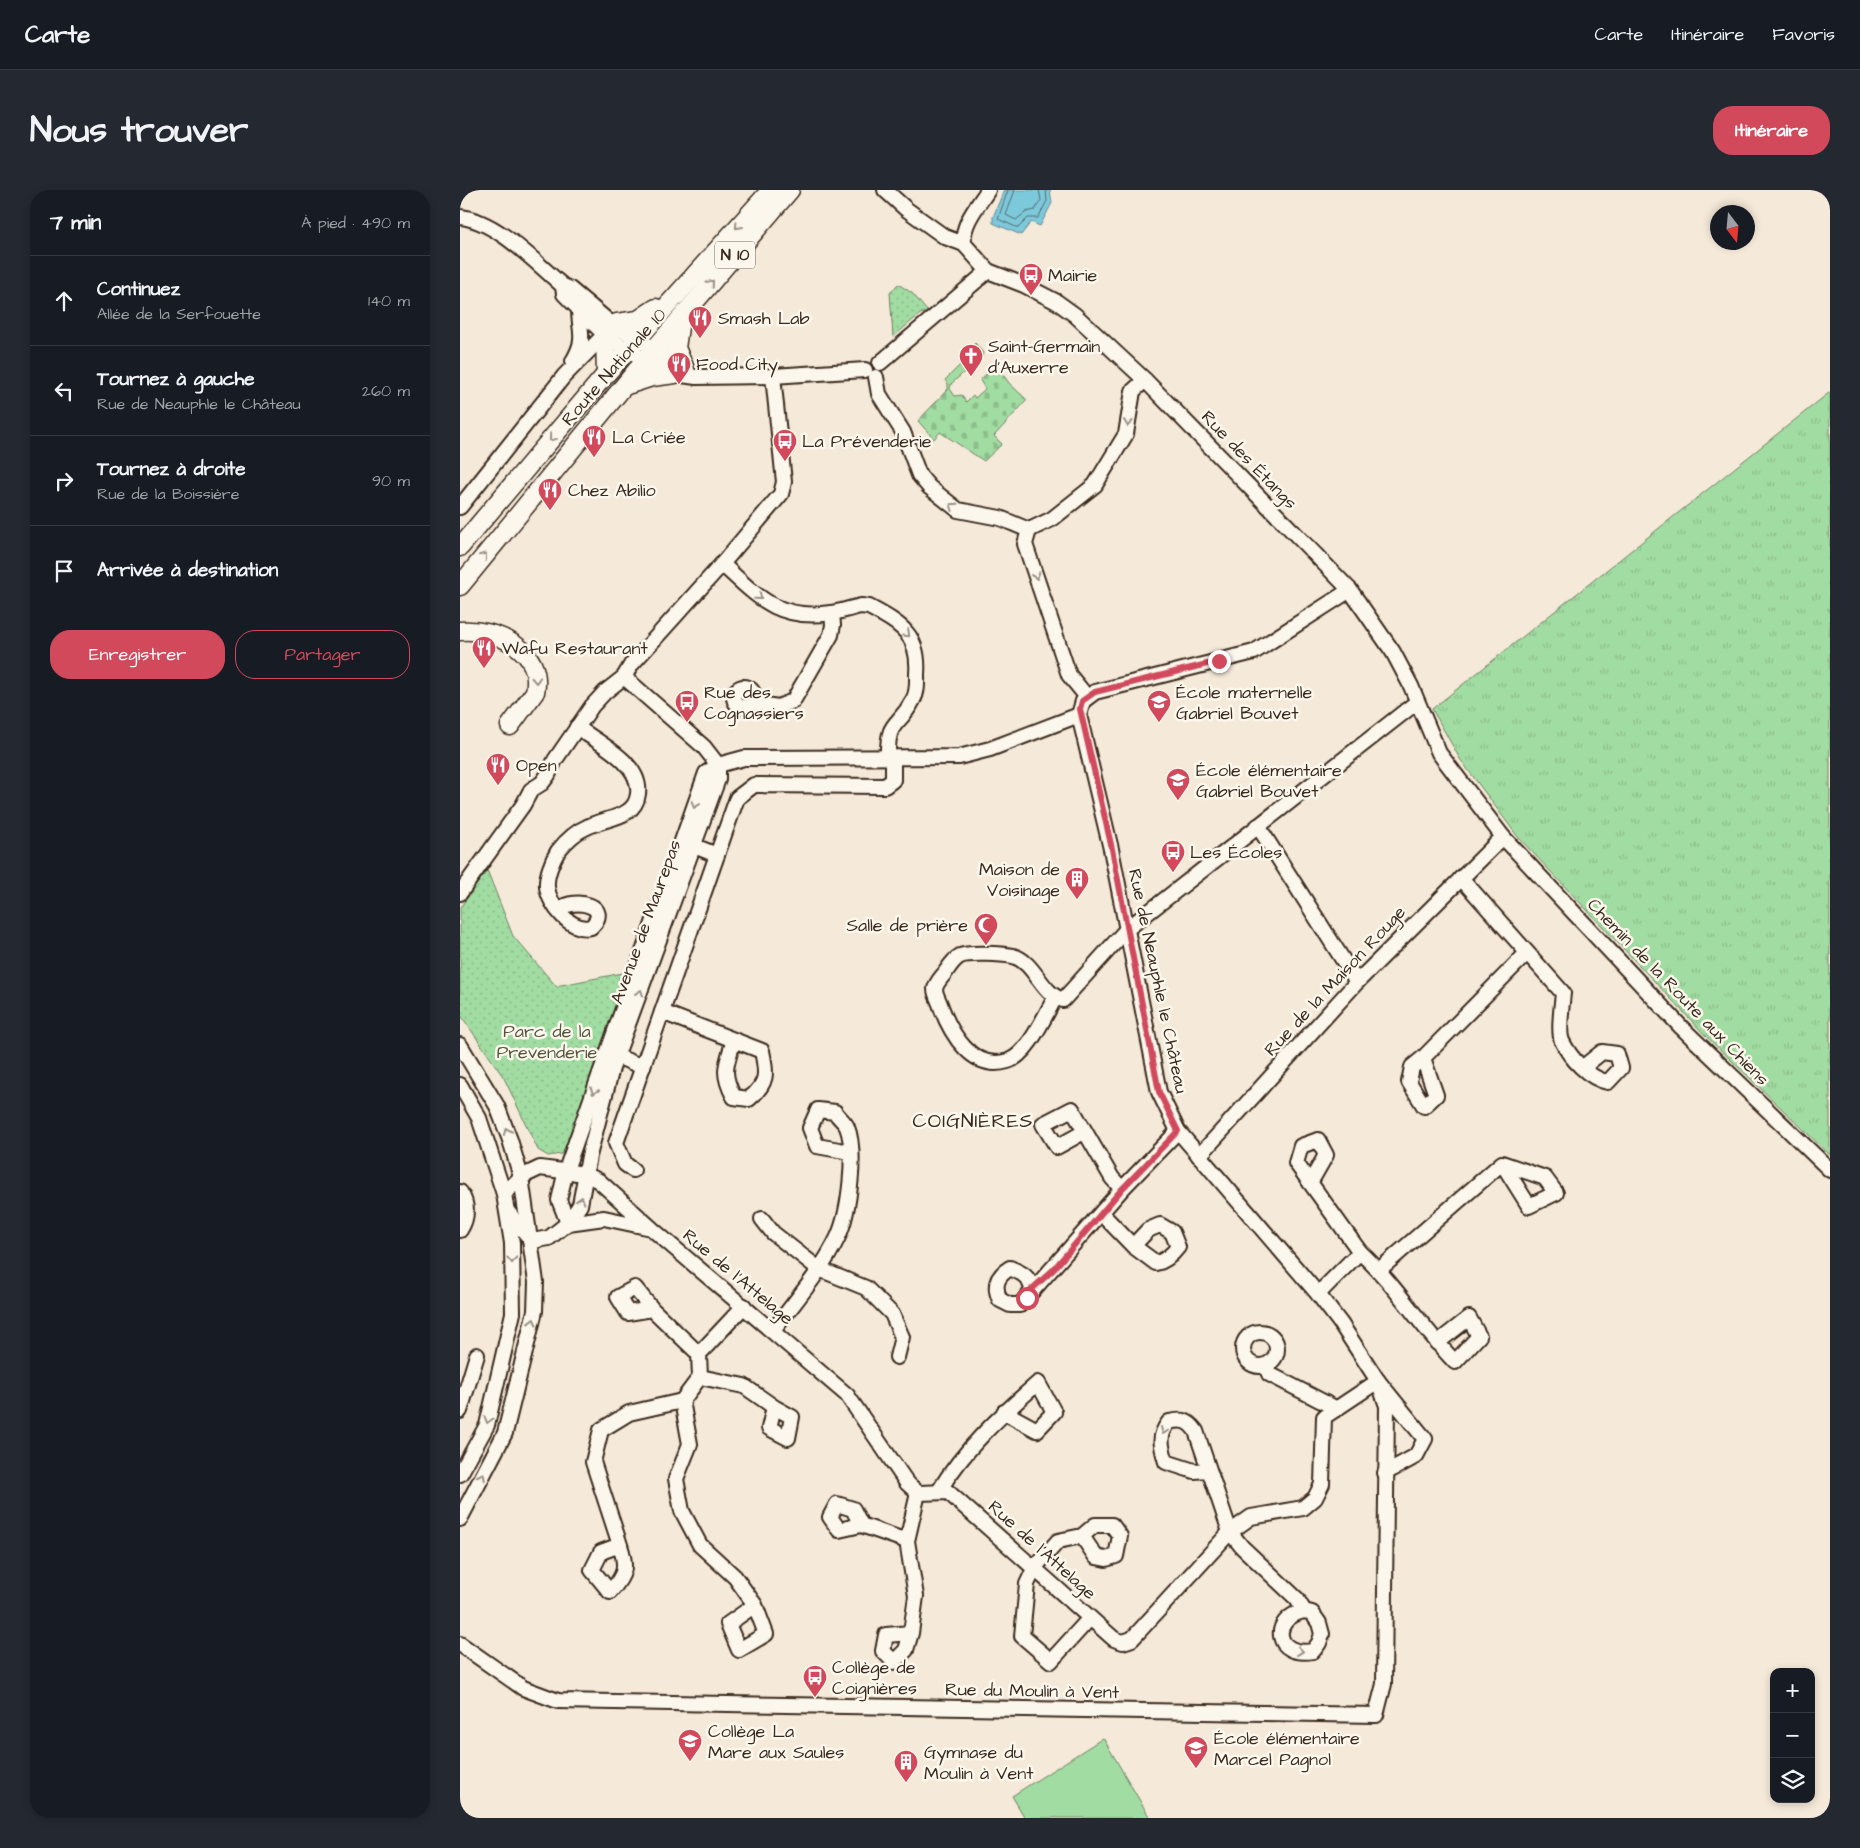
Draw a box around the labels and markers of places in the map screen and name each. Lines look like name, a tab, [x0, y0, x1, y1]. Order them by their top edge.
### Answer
bus stop icon: Mairie	[1018, 262, 1044, 296]
place label: Mairie	[1048, 263, 1097, 288]
restaurant icon: Smash Lab	[687, 305, 713, 339]
place label: Smash Lab	[718, 306, 810, 331]
place label: Saint-Germain d'Auxerre	[988, 334, 1100, 380]
church icon: Saint-Germain d'Auxerre	[958, 343, 984, 377]
restaurant icon: Food City	[666, 351, 692, 385]
place label: Food City	[696, 352, 778, 378]
restaurant icon: La Criée	[581, 424, 607, 458]
place label: La Criée	[612, 425, 686, 450]
bus stop icon: La Prévenderie	[772, 428, 798, 462]
place label: La Prévenderie	[802, 429, 932, 454]
restaurant icon: Chez Abilio	[537, 477, 563, 511]
place label: Chez Abilio	[568, 478, 656, 503]
restaurant icon: Wafu Restaurant	[471, 635, 497, 669]
place label: Wafu Restaurant	[502, 636, 648, 661]
place label: Rue des Cognassiers	[704, 680, 804, 727]
place label: École maternelle Gabriel Bouvet	[1176, 680, 1312, 726]
bus stop icon: Rue des Cognassiers	[674, 689, 700, 723]
school or university icon: École maternelle Gabriel Bouvet	[1146, 689, 1172, 723]
restaurant icon: Open	[485, 752, 511, 786]
place label: Open	[516, 753, 557, 778]
place label: École élémentaire Gabriel Bouvet	[1196, 758, 1342, 804]
school or university icon: École élémentaire Gabriel Bouvet	[1165, 767, 1191, 801]
bus stop icon: Les Écoles	[1160, 839, 1186, 873]
place label: Les Écoles	[1190, 840, 1282, 865]
place label: Maison de Voisinage	[979, 857, 1060, 904]
building icon: Maison de Voisinage	[1064, 866, 1090, 900]
mosque icon: Salle de prière	[973, 912, 999, 946]
place label: Salle de prière	[846, 913, 968, 938]
place label: Collège de Coignières	[832, 1655, 917, 1702]
bus stop icon: Collège de Coignières	[802, 1664, 828, 1698]
place label: Collège La Mare aux Saules	[708, 1719, 844, 1765]
place label: École élémentaire Marcel Pagnol	[1214, 1726, 1360, 1773]
school or university icon: Collège La Mare aux Saules	[677, 1728, 703, 1762]
school or university icon: École élémentaire Marcel Pagnol	[1183, 1735, 1209, 1769]
place label: Gymnase du Moulin à Vent	[924, 1740, 1034, 1786]
building icon: Gymnase du Moulin à Vent	[893, 1749, 919, 1783]

